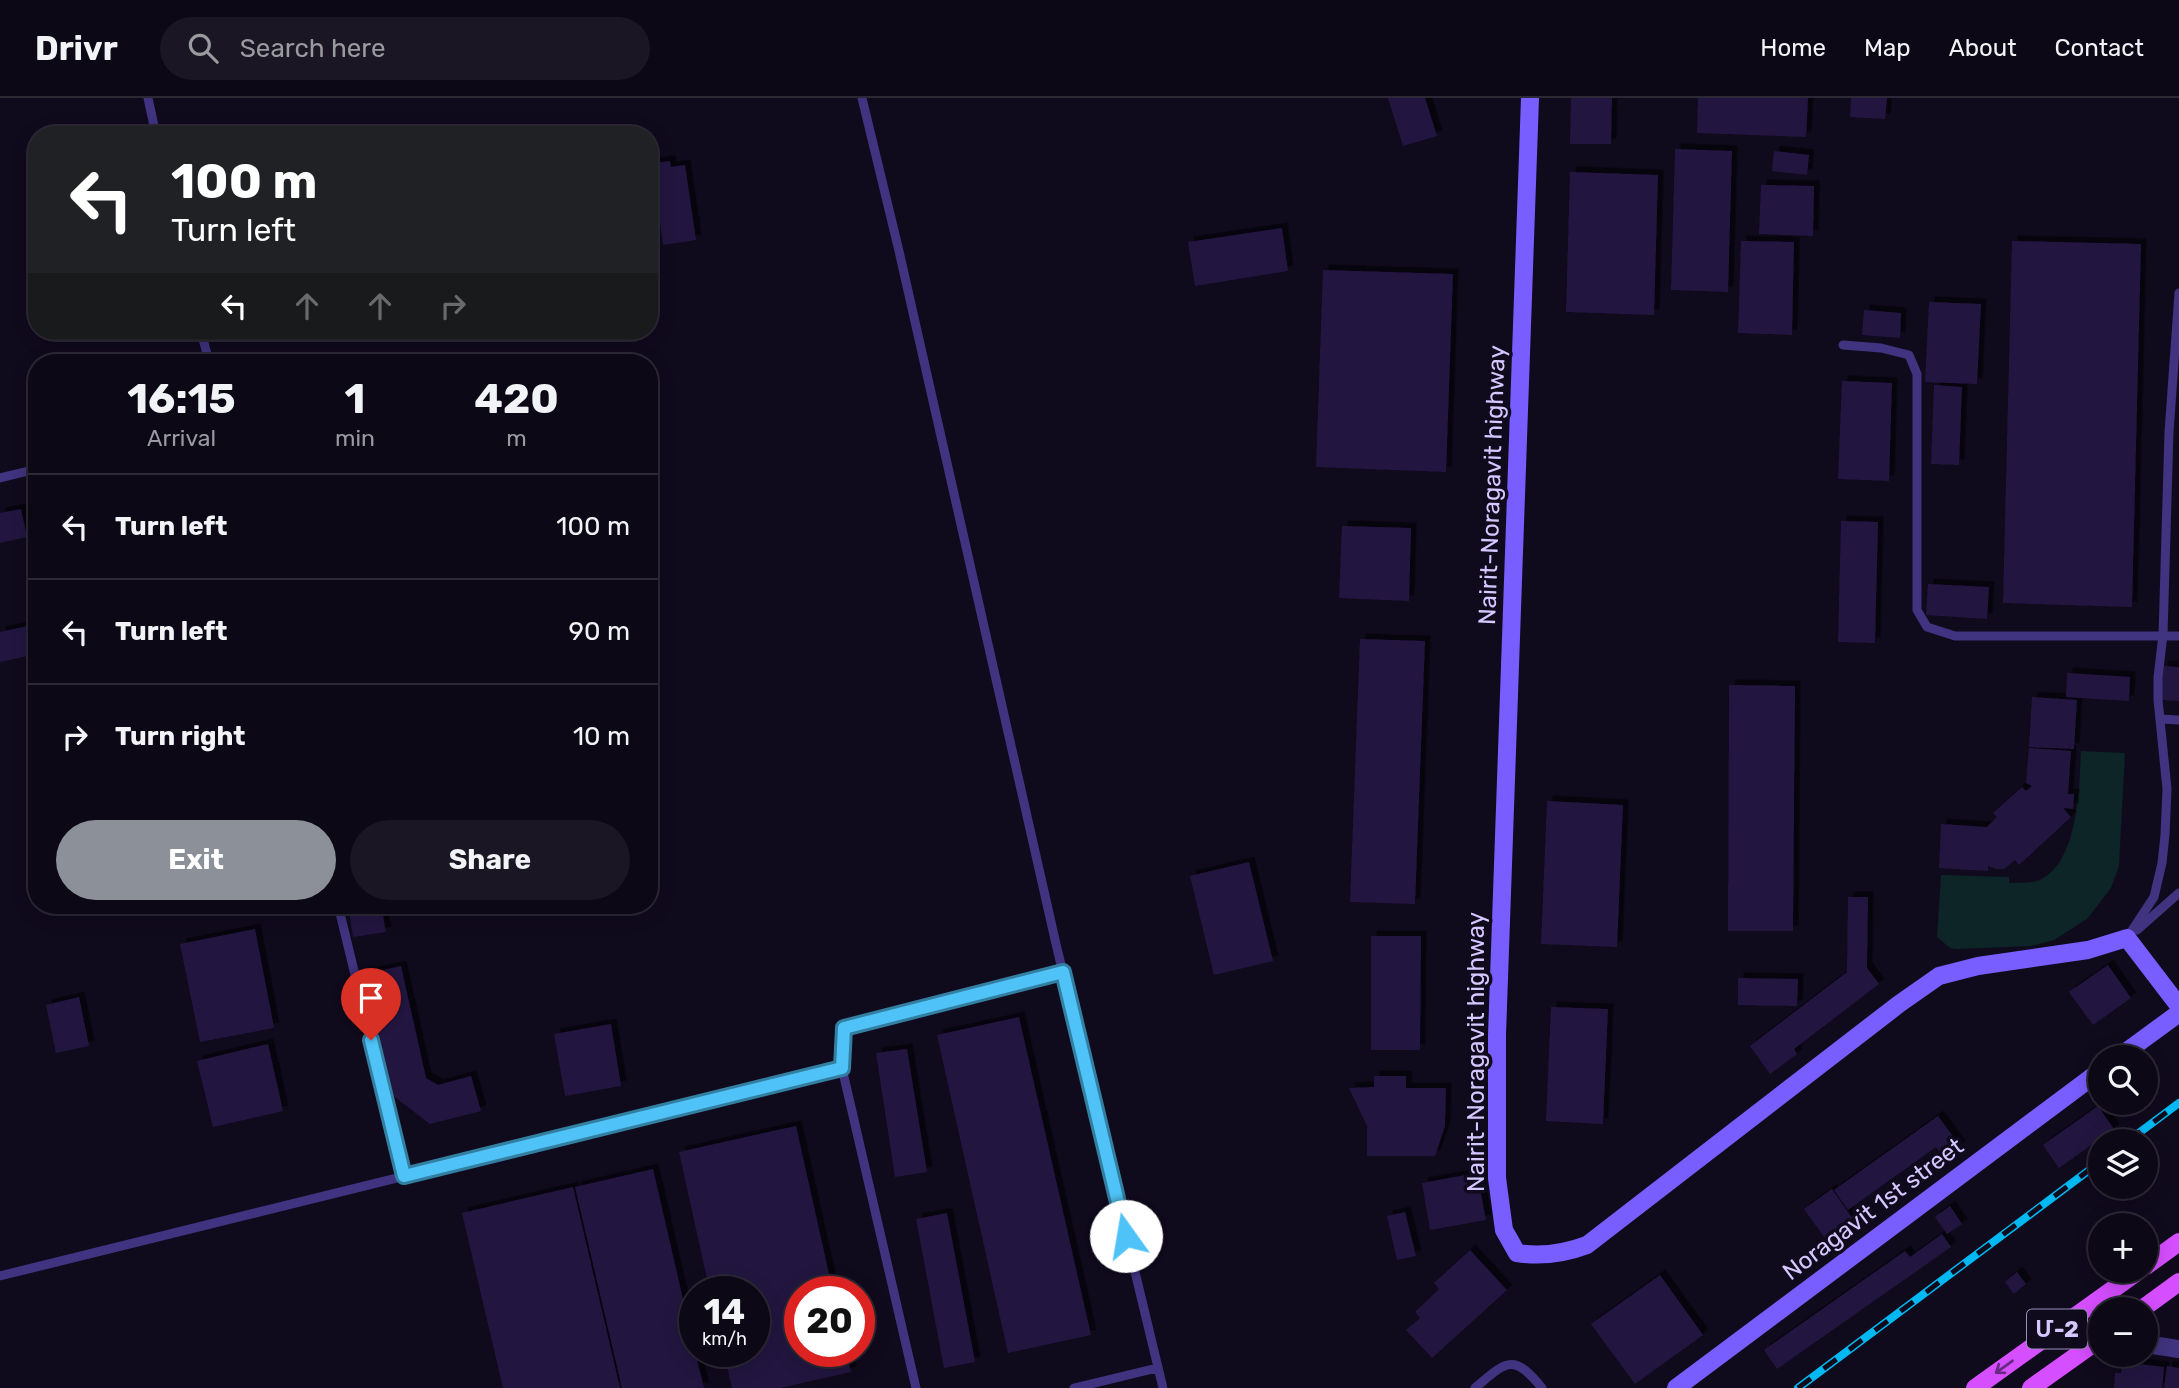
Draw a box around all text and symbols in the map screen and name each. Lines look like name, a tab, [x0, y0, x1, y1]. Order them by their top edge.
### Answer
search box	[160, 17, 650, 80]
text: Drivr	[35, 29, 118, 68]
icon: search	[184, 29, 222, 67]
text: Search here	[240, 33, 386, 64]
text: Home	[1760, 34, 1826, 62]
text: Map	[1864, 34, 1911, 62]
text: About	[1949, 34, 2017, 62]
text: Contact	[2055, 34, 2144, 62]
text: 100 m	[171, 152, 317, 210]
icon: left	[56, 154, 147, 245]
text: Turn left	[171, 211, 296, 249]
icon: left	[215, 287, 253, 325]
icon: ahead	[288, 287, 326, 325]
icon: ahead	[361, 287, 399, 325]
icon: right	[434, 287, 472, 325]
street label: Nairit-Noragavit highway	[1473, 345, 1511, 625]
text: 16:15	[127, 374, 236, 424]
text: 1	[345, 374, 365, 424]
text: 420	[474, 374, 559, 424]
text: Arrival	[147, 424, 216, 452]
text: min	[335, 424, 375, 452]
text: m	[506, 424, 527, 452]
icon: left	[56, 508, 94, 546]
text: Turn left	[115, 511, 227, 542]
text: 100 m	[556, 511, 630, 542]
icon: left	[56, 613, 94, 651]
text: Turn left	[115, 616, 227, 647]
text: 90 m	[569, 616, 630, 647]
icon: right	[56, 718, 94, 756]
text: Turn right	[115, 721, 245, 752]
text: 10 m	[573, 721, 630, 752]
button: Exit	[56, 820, 336, 900]
button: Share	[350, 820, 630, 900]
street label: Nairit-Noragavit highway	[1462, 912, 1490, 1192]
pin	[341, 968, 401, 1040]
icon: arrive	[352, 979, 390, 1017]
map controls	[2088, 1045, 2158, 1367]
button: search	[2088, 1045, 2158, 1115]
button: layers	[2088, 1129, 2158, 1199]
street label: Noragavit 1st street	[1777, 1132, 1969, 1286]
position arrow	[1089, 1199, 1163, 1273]
button: +	[2088, 1213, 2158, 1283]
speed limit sign: 20	[784, 1276, 875, 1367]
text: 14	[704, 1291, 745, 1333]
button: −	[2088, 1297, 2158, 1367]
road number: Մ-2	[2027, 1310, 2087, 1348]
text: km/h	[702, 1328, 747, 1350]
one-way arrow	[1995, 1360, 2014, 1374]

